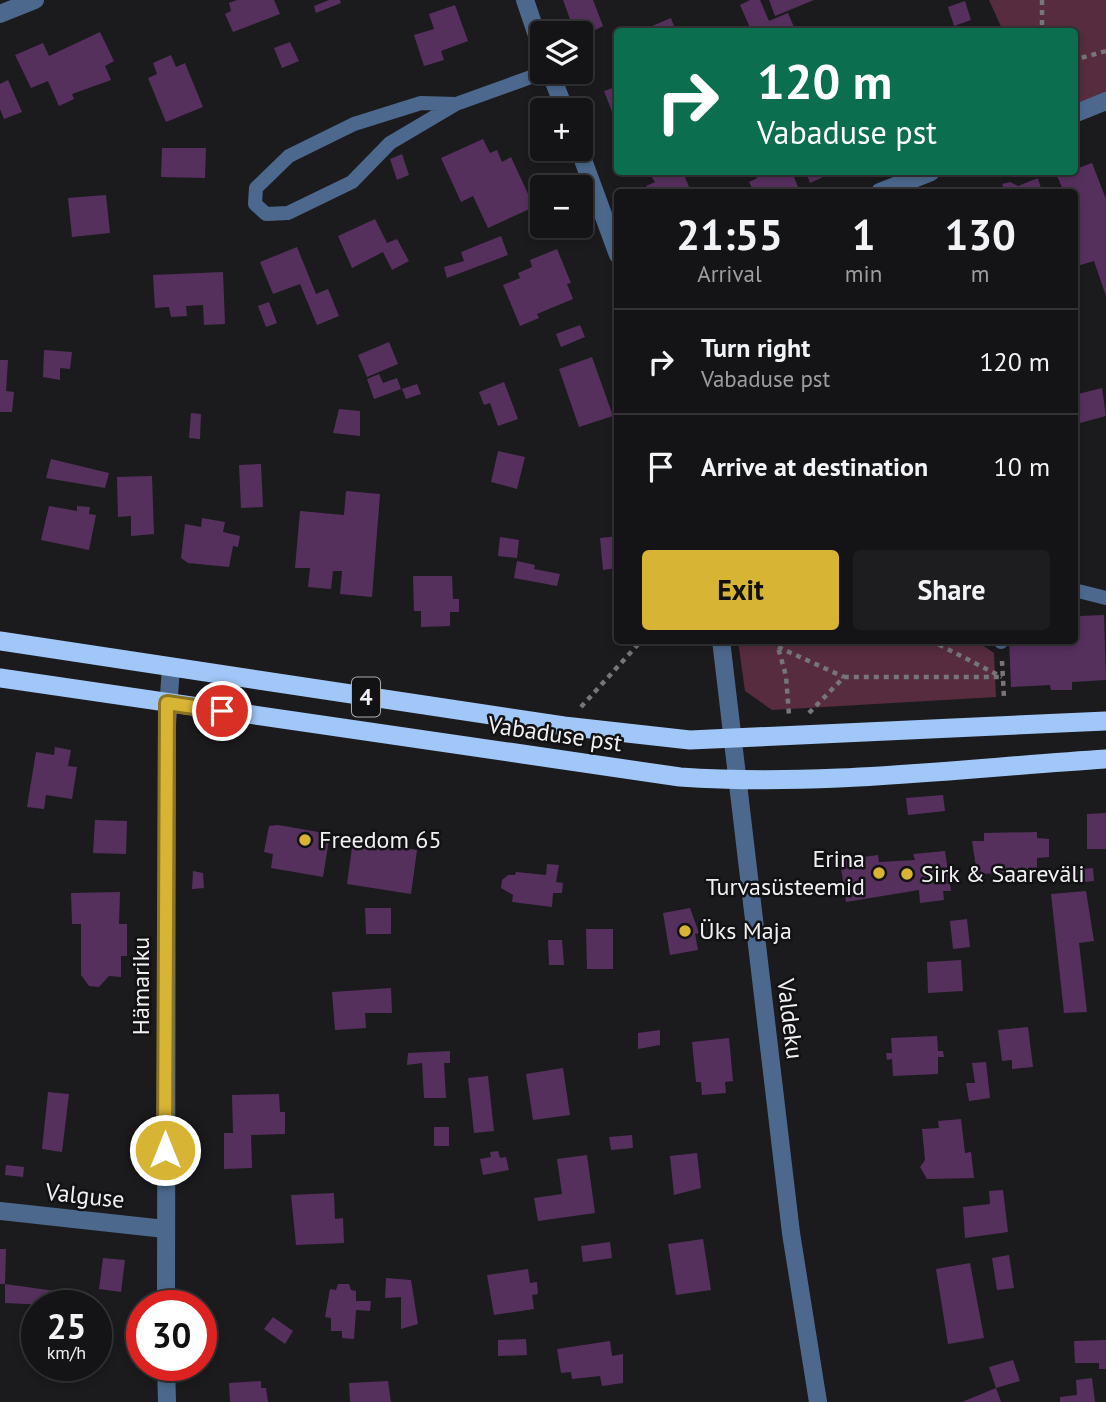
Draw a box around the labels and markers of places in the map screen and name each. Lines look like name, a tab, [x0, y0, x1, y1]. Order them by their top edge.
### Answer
pin	[192, 681, 252, 741]
place label: Freedom 65	[319, 824, 442, 855]
marker: Freedom 65	[297, 832, 313, 848]
place label: Erina Turvasüsteemid	[706, 843, 865, 902]
place label: Sirk & Saareväli	[921, 858, 1085, 889]
marker: Erina Turvasüsteemid	[871, 865, 887, 881]
marker: Sirk & Saareväli	[899, 866, 915, 882]
place label: Üks Maja	[699, 915, 792, 946]
marker: Üks Maja	[677, 923, 693, 939]

